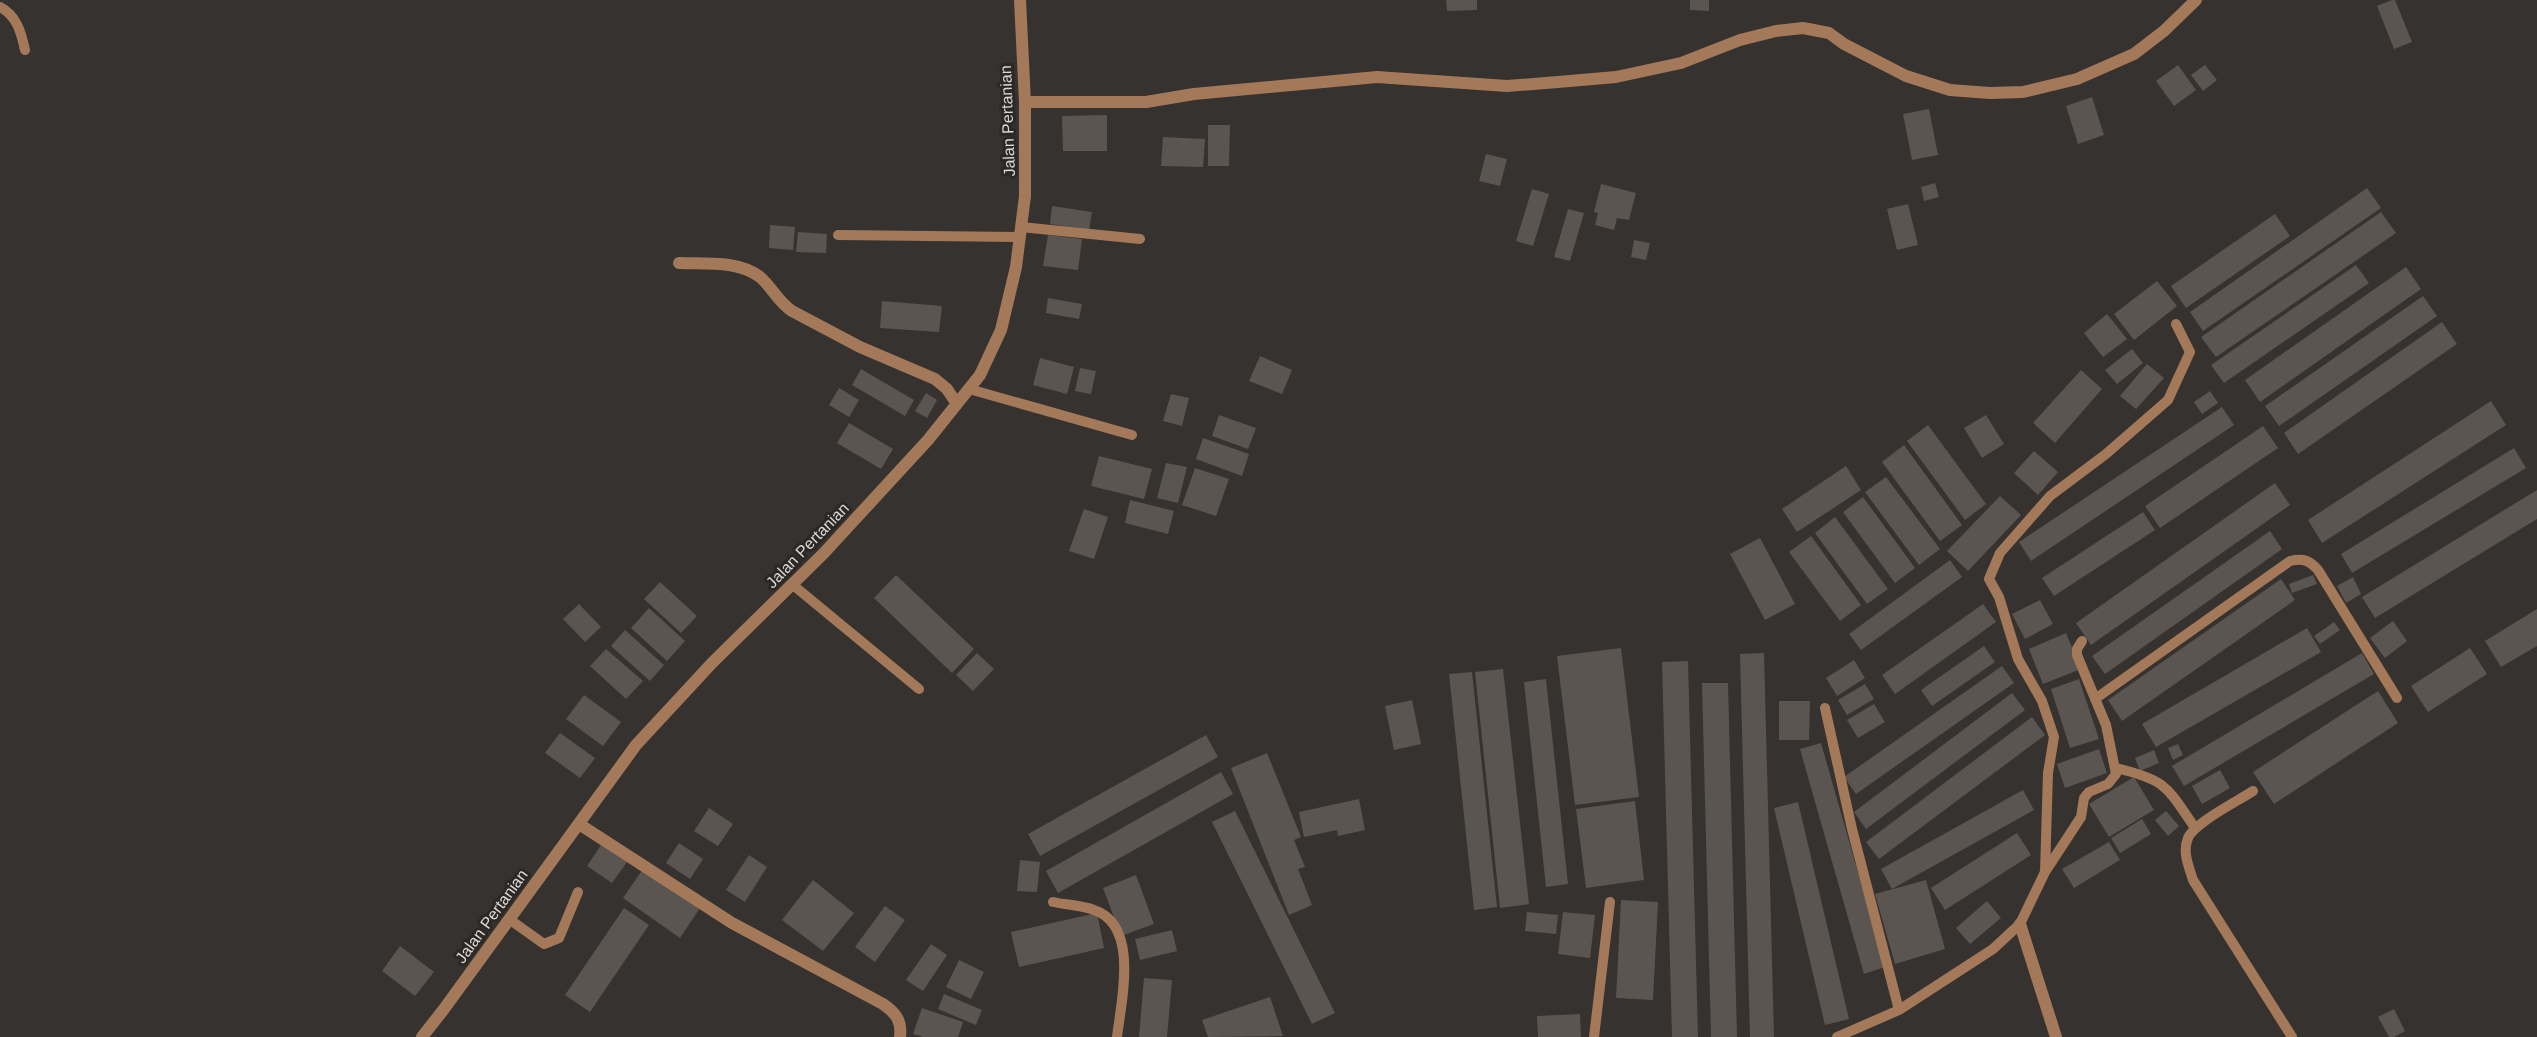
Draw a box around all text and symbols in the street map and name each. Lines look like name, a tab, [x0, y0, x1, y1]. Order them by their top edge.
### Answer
street label: Jalan Pertanian	[997, 65, 1018, 177]
street label: Jalan Pertanian	[763, 499, 852, 591]
street label: Jalan Pertanian	[452, 866, 531, 966]

